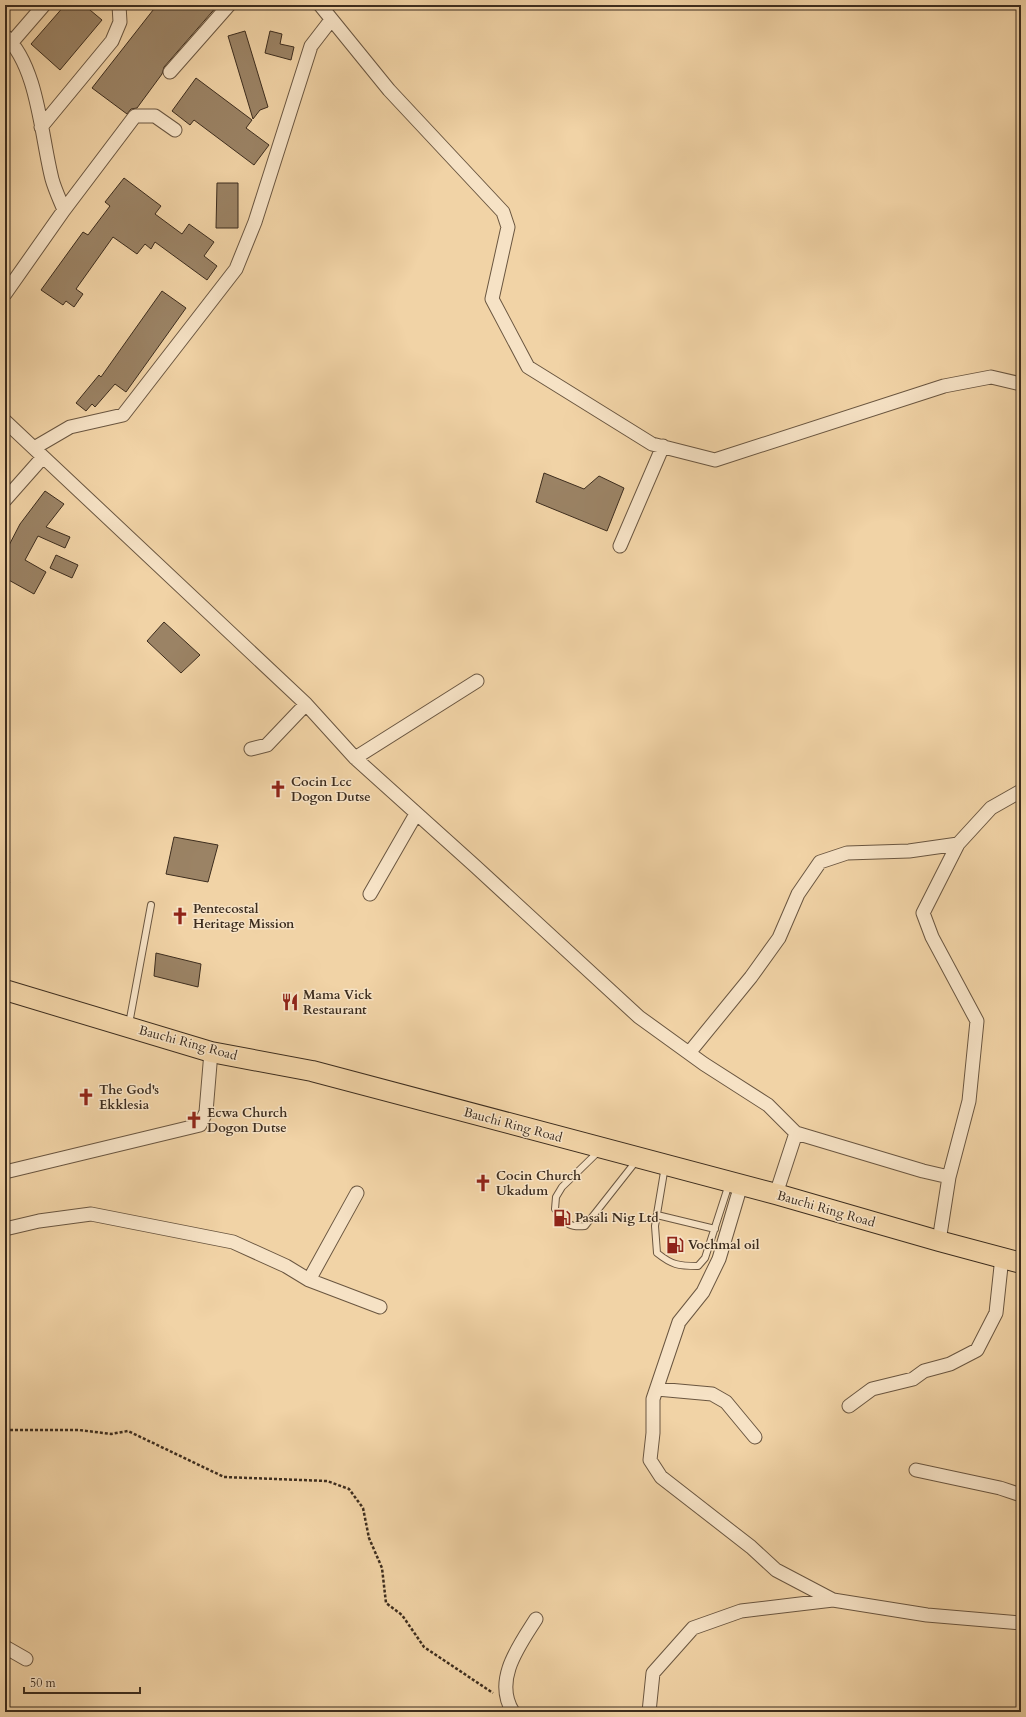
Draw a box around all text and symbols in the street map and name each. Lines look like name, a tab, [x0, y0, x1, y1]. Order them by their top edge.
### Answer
place label: Cocin Lcc Dogon Dutse	[291, 773, 371, 806]
church icon: Cocin Lcc Dogon Dutse	[268, 779, 288, 799]
place label: Pentecostal Heritage Mission	[193, 900, 295, 933]
church icon: Pentecostal Heritage Mission	[170, 906, 190, 926]
place label: Mama Vick Restaurant	[303, 986, 373, 1019]
restaurant icon: Mama Vick Restaurant	[280, 992, 300, 1012]
street label: Bauchi Ring Road	[137, 1021, 239, 1065]
place label: The God's Ekklesia	[99, 1081, 159, 1114]
church icon: The God's Ekklesia	[76, 1087, 96, 1107]
street label: Bauchi Ring Road	[462, 1103, 564, 1147]
place label: Ecwa Church Dogon Dutse	[207, 1104, 287, 1137]
church icon: Ecwa Church Dogon Dutse	[184, 1110, 204, 1130]
place label: Cocin Church Ukadum	[496, 1167, 581, 1200]
church icon: Cocin Church Ukadum	[473, 1173, 493, 1193]
street label: Bauchi Ring Road	[775, 1186, 877, 1232]
fuel station icon: Pasali Nig Ltd	[552, 1208, 572, 1228]
place label: Pasali Nig Ltd	[575, 1209, 659, 1227]
fuel station icon: Vochmal oil	[665, 1235, 685, 1255]
place label: Vochmal oil	[688, 1236, 760, 1254]
scale bar	[24, 1669, 140, 1695]
text: 50 m	[30, 1675, 57, 1691]

